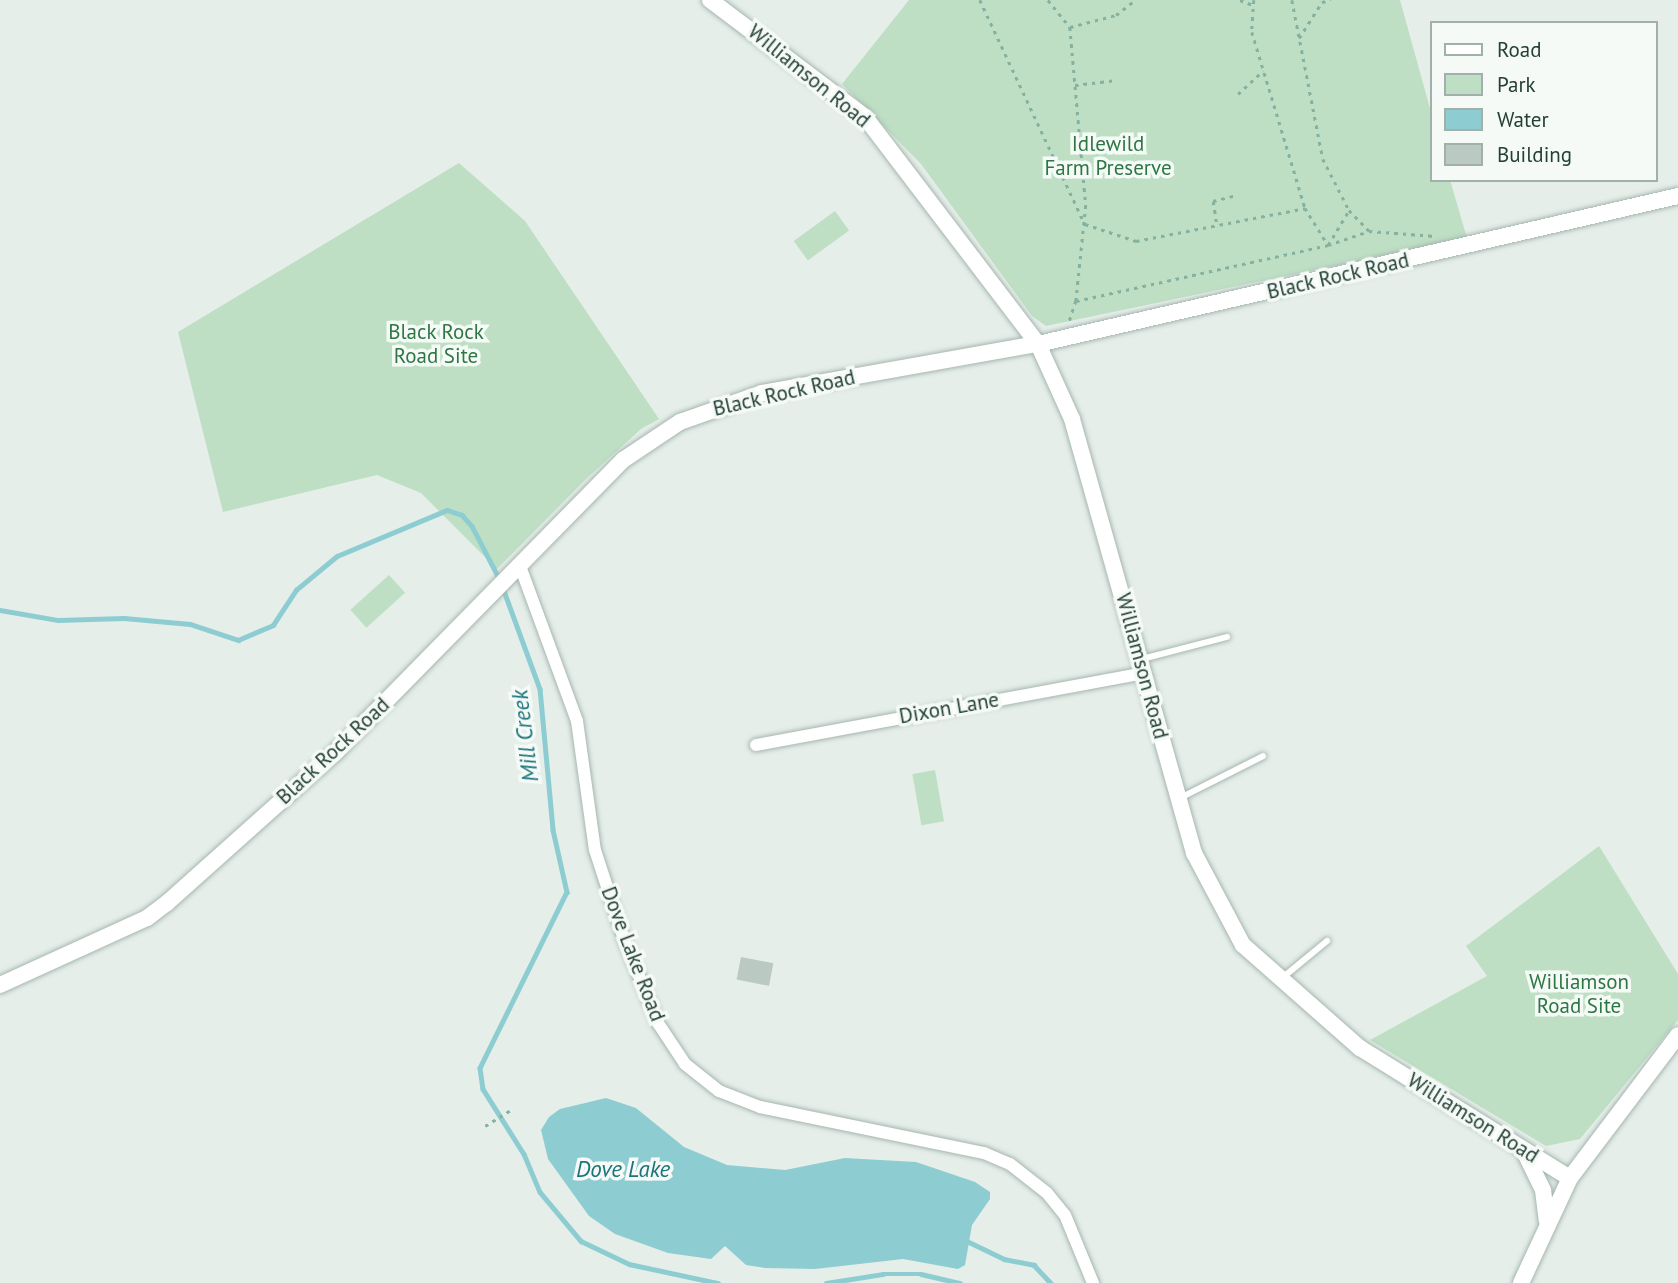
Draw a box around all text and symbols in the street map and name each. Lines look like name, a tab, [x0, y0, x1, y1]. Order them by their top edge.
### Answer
street label: Williamson Road	[743, 19, 875, 133]
legend	[1430, 21, 1657, 182]
text: Road	[1497, 36, 1541, 63]
text: Park	[1497, 71, 1536, 98]
text: Water	[1497, 106, 1549, 133]
park label: Idlewild Farm Preserve	[1044, 131, 1172, 181]
text: Building	[1497, 141, 1572, 168]
street label: Black Rock Road	[1264, 247, 1412, 305]
park label: Black Rock Road Site	[388, 319, 484, 369]
street label: Black Rock Road	[710, 364, 858, 422]
street label: Williamson Road	[1110, 590, 1174, 742]
street label: Dixon Lane	[897, 687, 1001, 729]
water label: Mill Creek	[506, 688, 544, 784]
street label: Black Rock Road	[271, 692, 395, 810]
street label: Dove Lake Road	[596, 883, 670, 1025]
park label: Williamson Road Site	[1529, 969, 1629, 1019]
street label: Williamson Road	[1403, 1068, 1543, 1168]
water label: Dove Lake	[576, 1155, 670, 1183]

